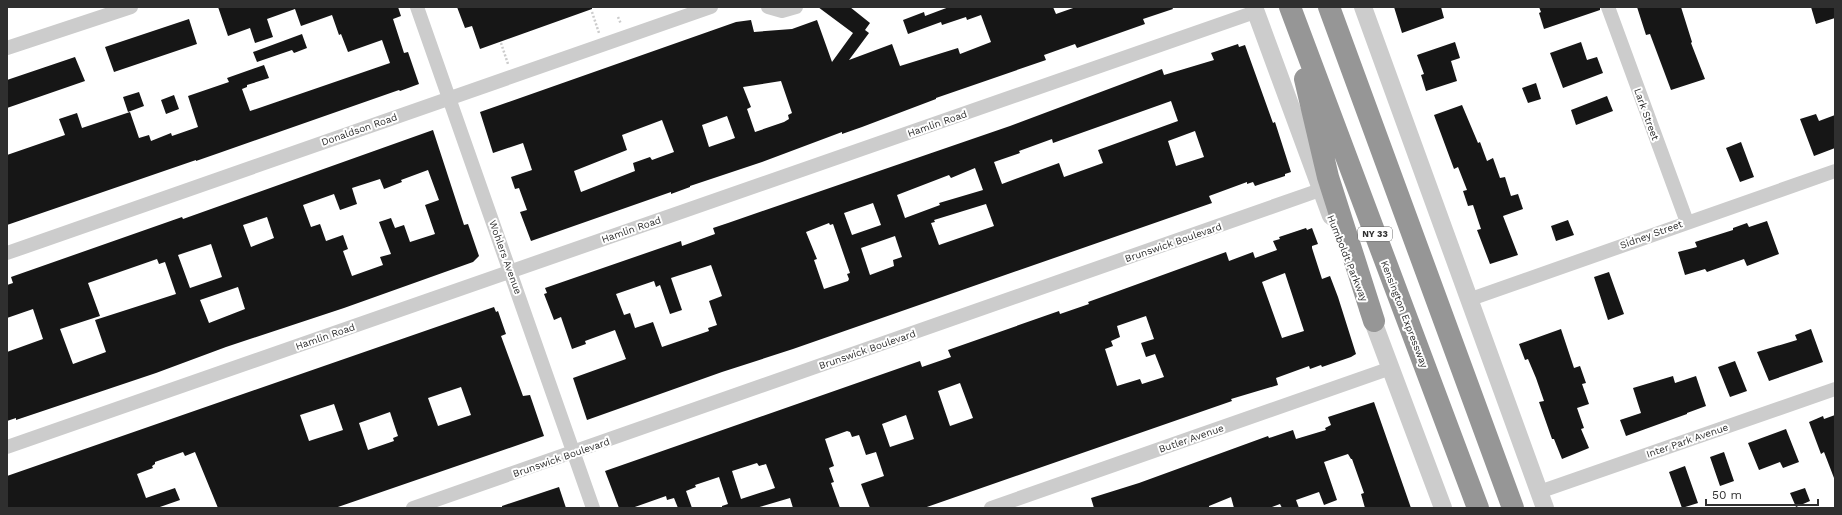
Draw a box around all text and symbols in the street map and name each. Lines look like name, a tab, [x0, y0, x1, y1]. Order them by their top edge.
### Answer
street label: Lark Street	[1632, 87, 1661, 143]
street label: Hamlin Road	[906, 108, 968, 139]
street label: Donaldson Road	[320, 111, 399, 148]
street label: Humboldt Parkway	[1325, 213, 1370, 304]
street label: Hamlin Road	[600, 214, 662, 245]
street label: Sidney Street	[1619, 218, 1685, 251]
street label: Wohlers Avenue	[487, 219, 524, 296]
street label: Brunswick Boulevard	[1123, 221, 1223, 264]
road number: NY 33	[1358, 227, 1392, 241]
street label: Kensington Expressway	[1379, 259, 1430, 370]
street label: Hamlin Road	[294, 321, 356, 352]
street label: Brunswick Boulevard	[817, 328, 917, 371]
street label: Inter Park Avenue	[1645, 421, 1730, 460]
street label: Butler Avenue	[1157, 422, 1225, 455]
street label: Brunswick Boulevard	[511, 436, 611, 479]
scale bar	[1706, 481, 1818, 507]
text: 50 m	[1712, 488, 1742, 502]

